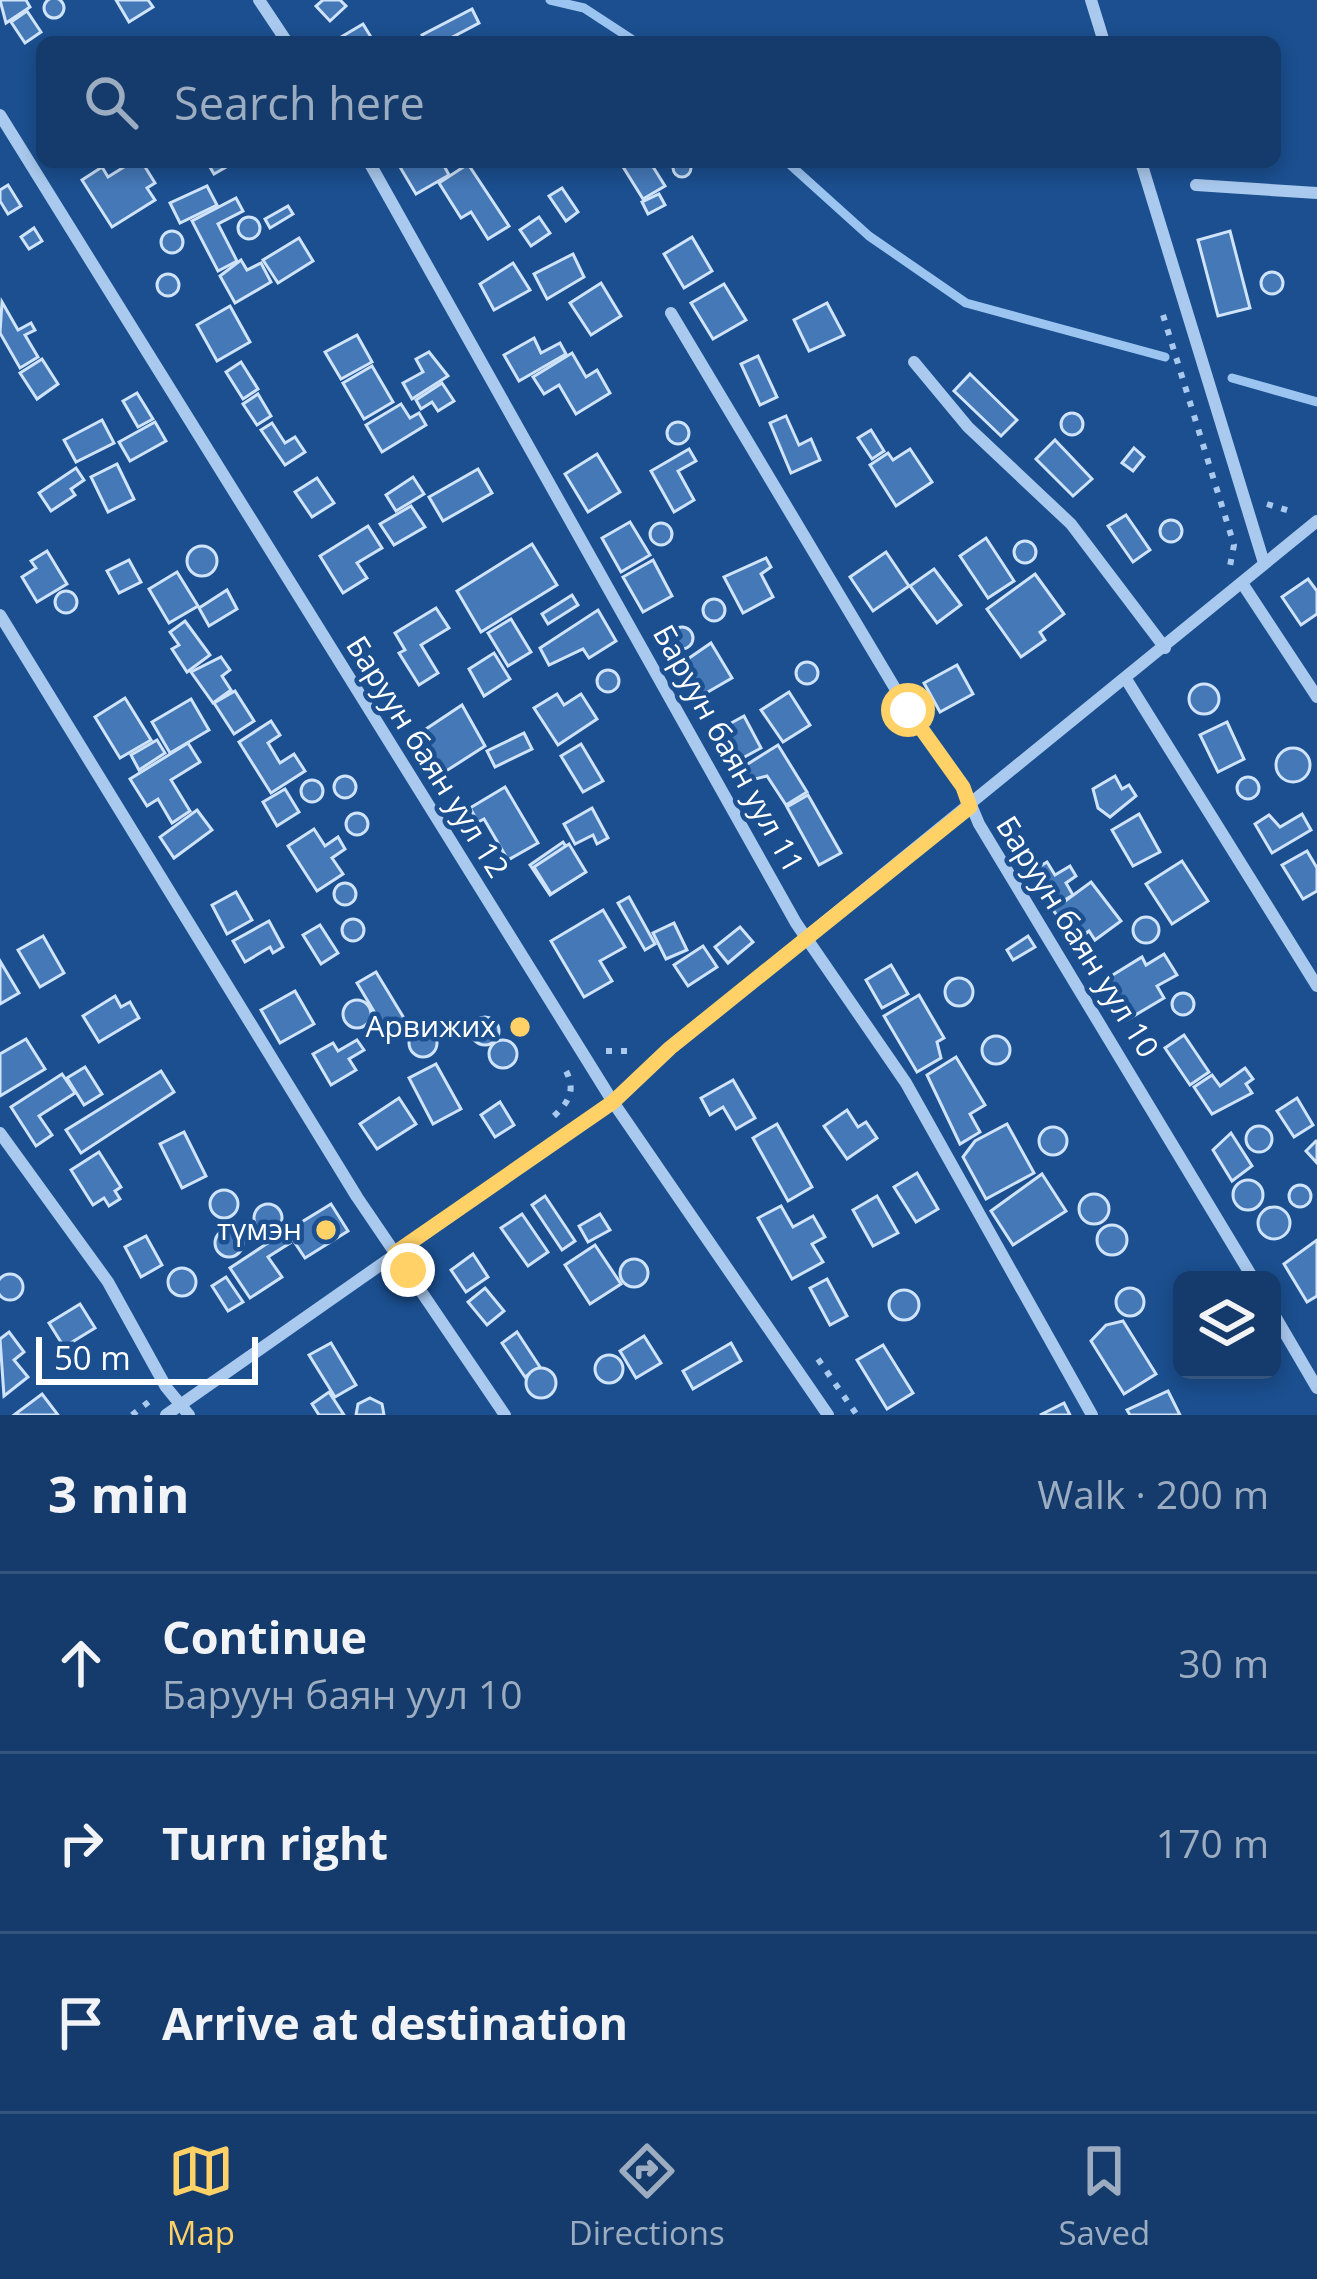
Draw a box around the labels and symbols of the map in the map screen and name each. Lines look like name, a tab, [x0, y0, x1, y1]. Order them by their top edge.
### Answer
street label: Баруун баян уул 11	[644, 617, 814, 880]
street label: Баруун баян уул 12	[337, 628, 519, 885]
route start	[881, 683, 935, 737]
street label: Баруун баян уул 10	[987, 808, 1169, 1065]
place label: Арвижих	[366, 1005, 496, 1046]
marker: Арвижих	[507, 1014, 533, 1040]
place label: түмэн	[217, 1208, 302, 1249]
marker: түмэн	[313, 1217, 339, 1243]
route end	[381, 1243, 435, 1297]
scale bar	[36, 1331, 258, 1384]

